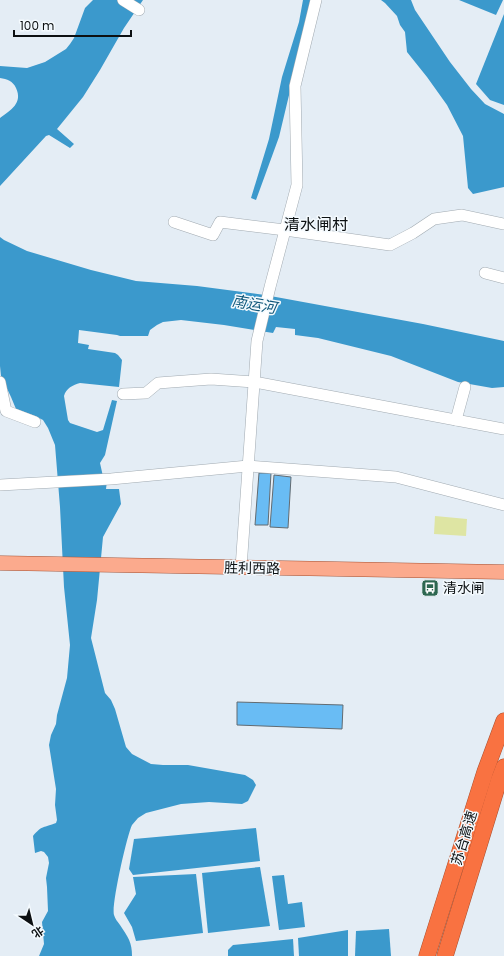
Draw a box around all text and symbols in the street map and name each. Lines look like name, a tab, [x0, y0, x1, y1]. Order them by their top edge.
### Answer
scale bar	[14, 12, 131, 38]
text: 100 m	[20, 17, 54, 34]
district label: 清水闸村	[284, 213, 348, 236]
water label: 南运河	[230, 290, 281, 319]
street label: 胜利西路	[224, 558, 280, 578]
bus stop icon: 清水闸	[420, 578, 440, 598]
place label: 清水闸	[443, 578, 485, 598]
street label: 苏台高速	[446, 808, 482, 868]
north arrow	[12, 904, 52, 944]
text: 北	[29, 922, 47, 942]

